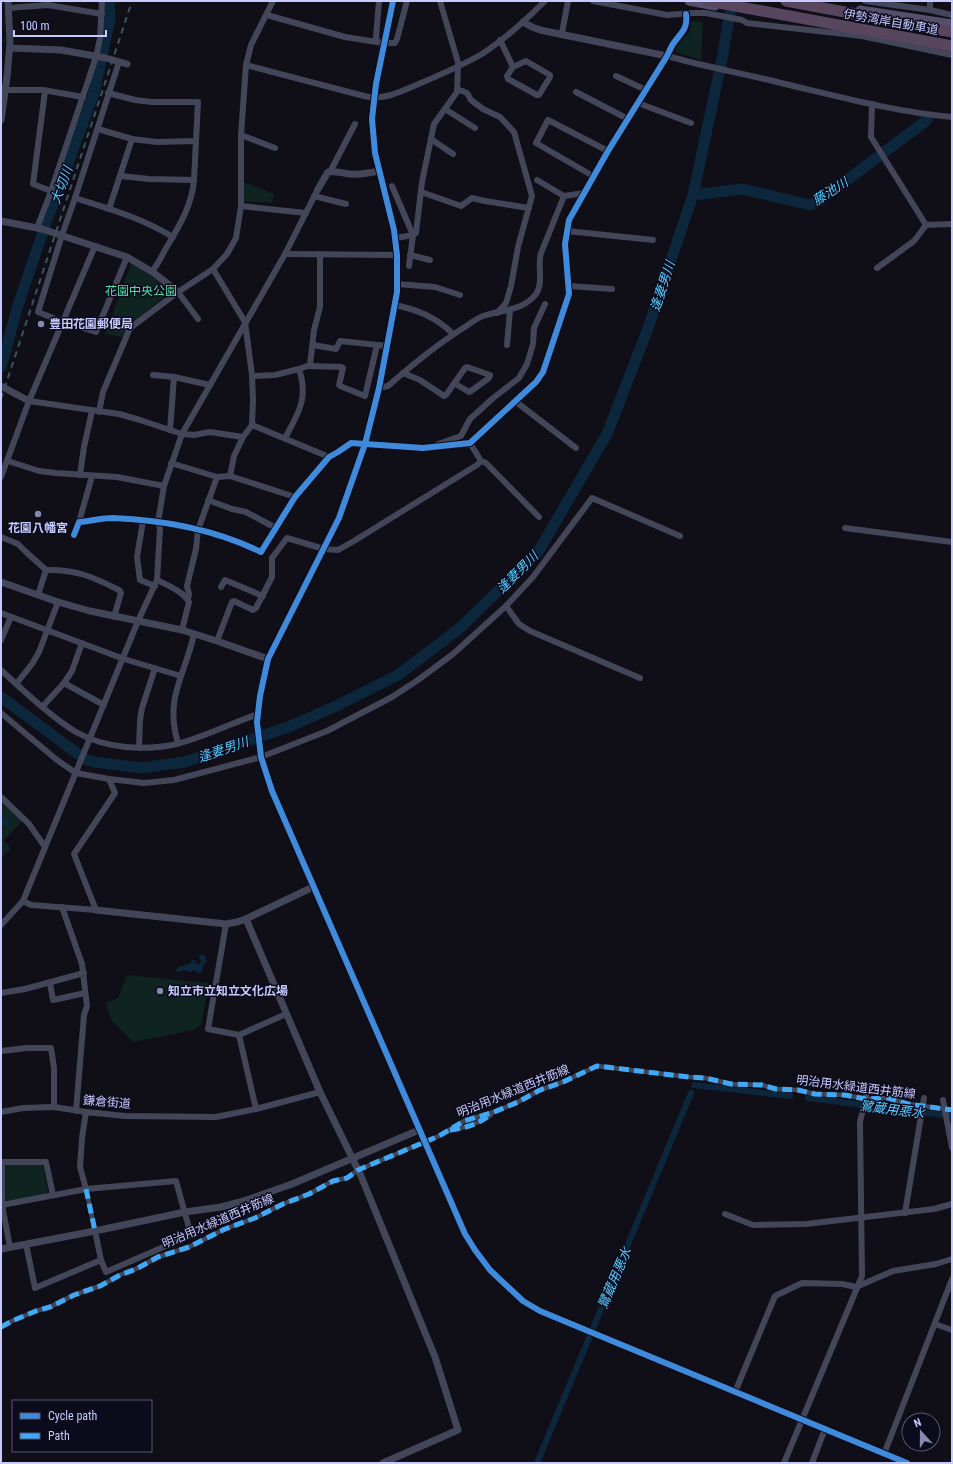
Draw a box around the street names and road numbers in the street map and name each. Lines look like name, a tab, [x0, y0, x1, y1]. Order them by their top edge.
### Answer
street label: 伊勢湾岸自動車道	[843, 7, 939, 37]
street label: 明治用水緑道西井筋線	[455, 1062, 571, 1120]
street label: 明治用水緑道西井筋線	[796, 1073, 916, 1101]
street label: 鎌倉街道	[82, 1093, 132, 1111]
street label: 明治用水緑道西井筋線	[160, 1191, 276, 1251]

